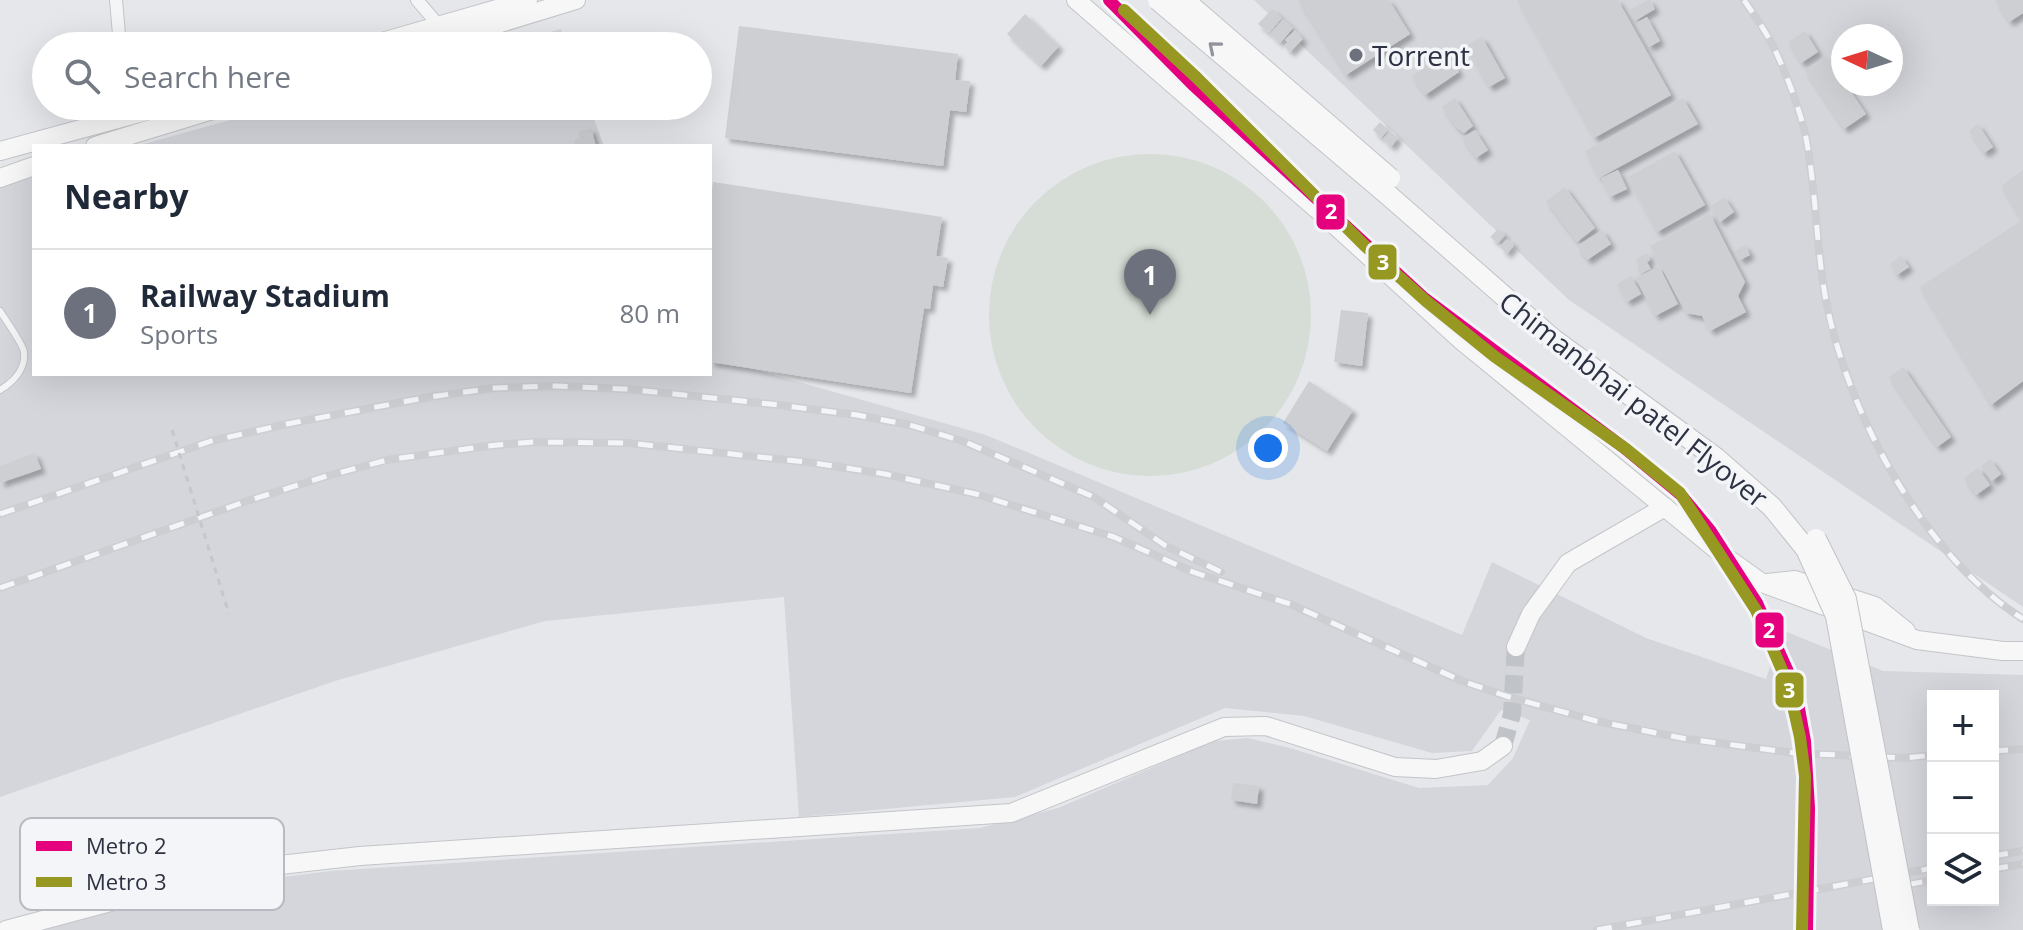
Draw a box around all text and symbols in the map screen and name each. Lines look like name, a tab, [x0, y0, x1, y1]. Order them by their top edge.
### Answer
north arrow	[1831, 24, 1903, 96]
search box	[32, 32, 712, 120]
place label: Torrent	[1372, 36, 1470, 74]
one-way arrow	[1209, 42, 1223, 57]
marker: Torrent	[1347, 46, 1365, 64]
icon: search	[60, 54, 104, 98]
text: Search here	[124, 56, 291, 97]
text: Nearby	[64, 173, 189, 219]
line badge: 2	[1315, 193, 1346, 231]
text: 2	[1325, 195, 1337, 225]
line badge: 3	[1367, 243, 1398, 281]
text: 3	[1377, 246, 1389, 276]
pin: 1	[1124, 249, 1176, 315]
text: Railway Stadium	[140, 275, 390, 316]
street label: Chimanbhai patel Flyover	[1492, 282, 1777, 516]
text: 1	[83, 295, 97, 331]
text: 80 m	[619, 295, 680, 331]
text: Sports	[140, 316, 218, 352]
your location	[1248, 428, 1288, 468]
line badge: 2	[1754, 611, 1785, 649]
text: 2	[1763, 614, 1775, 644]
line badge: 3	[1774, 671, 1805, 709]
text: 3	[1783, 674, 1795, 704]
map controls	[1927, 690, 1999, 906]
button: +	[1927, 690, 1999, 762]
button: −	[1927, 762, 1999, 834]
legend	[20, 818, 284, 910]
text: Metro 2	[86, 830, 167, 860]
button: layers	[1927, 834, 1999, 906]
text: Metro 3	[86, 866, 167, 896]

